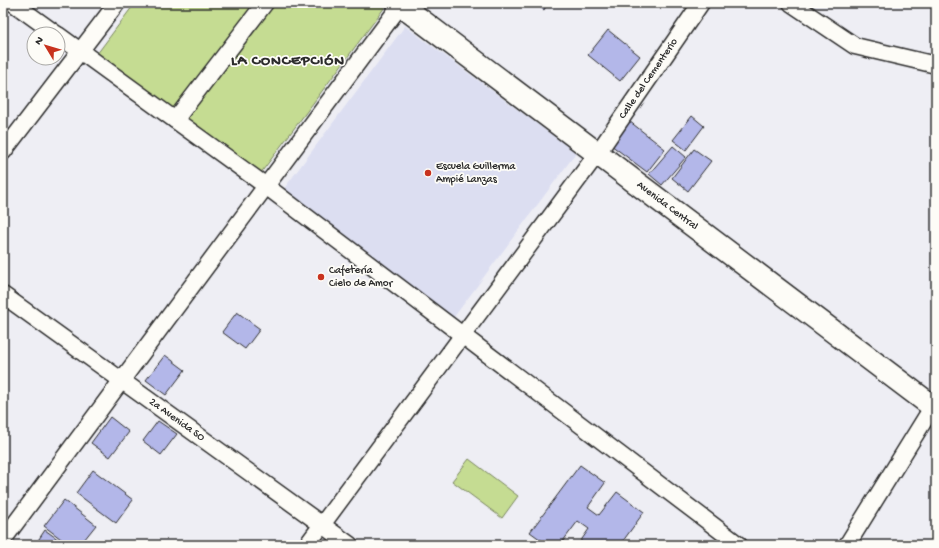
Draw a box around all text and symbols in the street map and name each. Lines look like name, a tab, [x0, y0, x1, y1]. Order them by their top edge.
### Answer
north arrow	[26, 26, 66, 66]
text: N	[33, 35, 47, 48]
street label: Calle del Cementerio	[617, 36, 681, 121]
district label: LA CONCEPCIÓN	[231, 52, 345, 70]
place label: Escuela Guillerma Ampié Lanzas	[436, 161, 516, 186]
marker: Escuela Guillerma Ampié Lanzas	[423, 168, 433, 178]
street label: Avenida Central	[634, 179, 700, 233]
place label: Cafetería Cielo de Amor	[329, 264, 393, 290]
marker: Cafetería Cielo de Amor	[316, 272, 326, 282]
street label: 2a Avenida SO	[146, 396, 207, 444]

